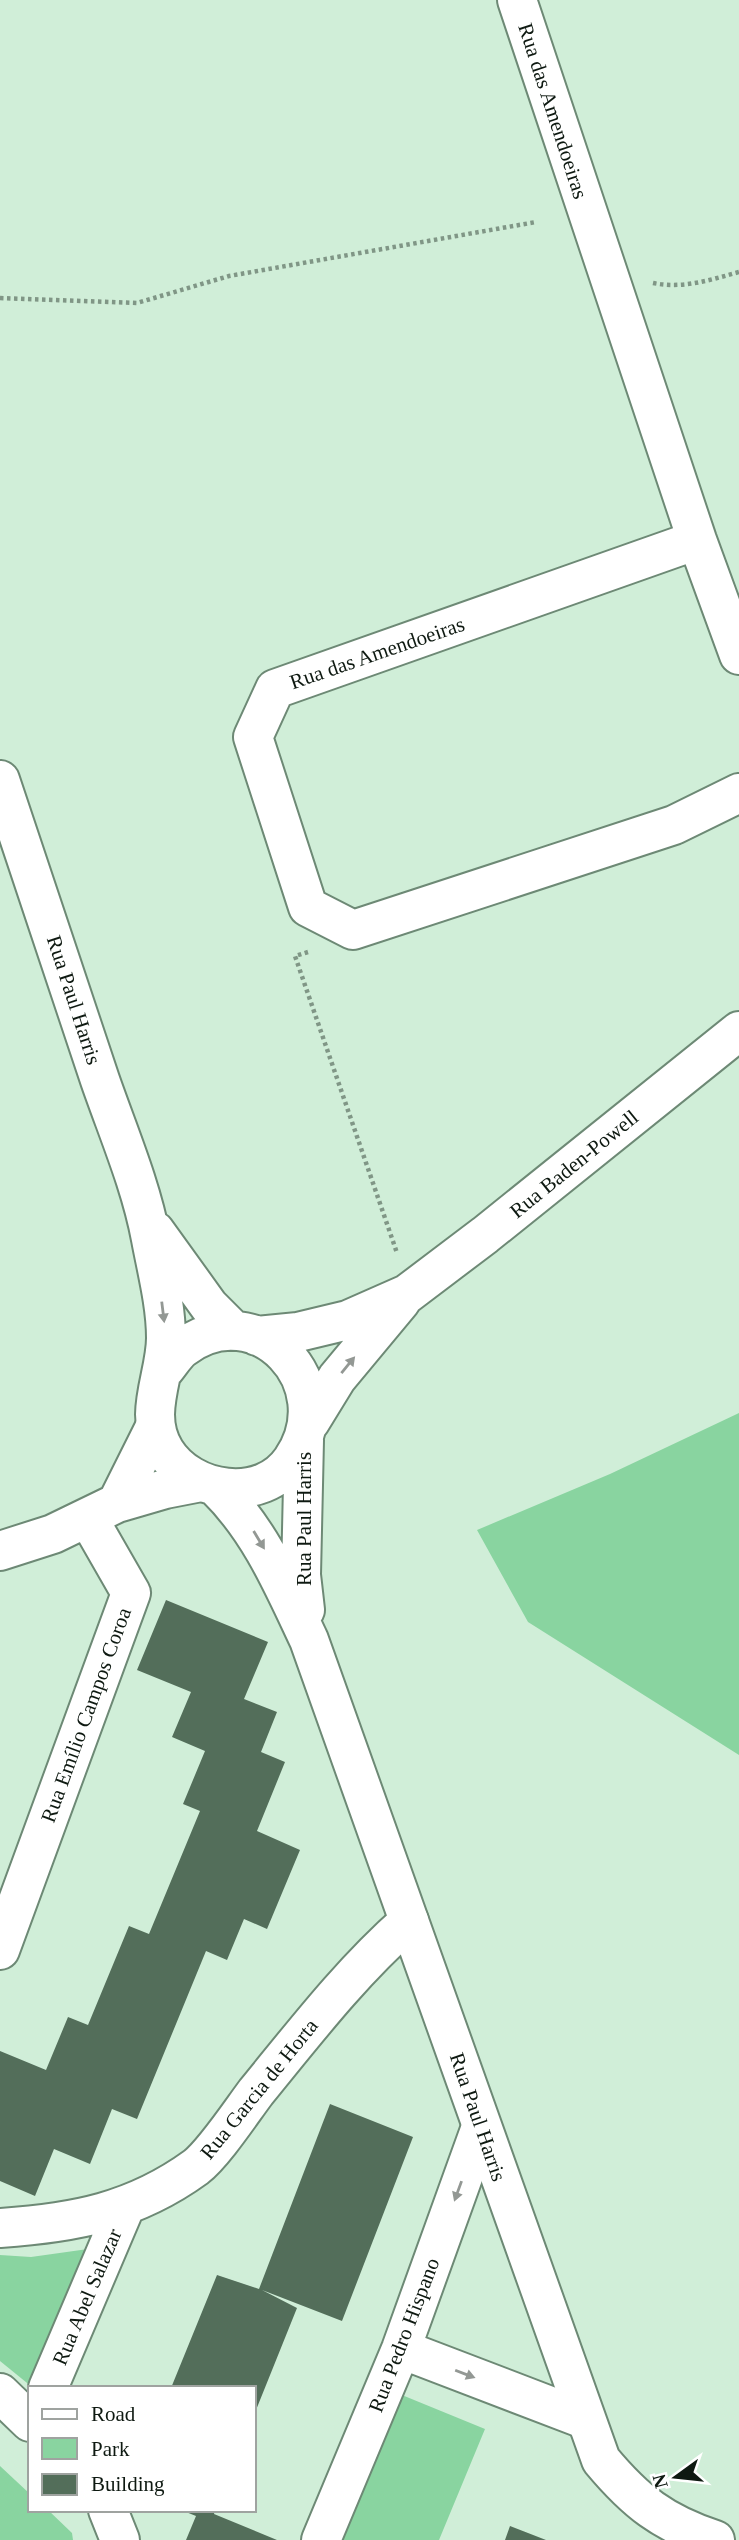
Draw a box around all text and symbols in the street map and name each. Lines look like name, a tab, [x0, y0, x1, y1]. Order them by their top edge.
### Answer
street label: Rua das Amendoeiras	[513, 20, 593, 202]
street label: Rua das Amendoeiras	[287, 612, 467, 694]
street label: Rua Paul Harris	[42, 932, 106, 1068]
street label: Rua Baden-Powell	[505, 1105, 643, 1223]
one-way arrow	[158, 1301, 169, 1323]
one-way arrow	[340, 1357, 355, 1374]
street label: Rua Paul Harris	[292, 1452, 316, 1586]
one-way arrow	[253, 1530, 265, 1549]
street label: Rua Emílio Campos Coroa	[36, 1604, 136, 1826]
street label: Rua Garcia de Horta	[195, 2014, 323, 2164]
street label: Rua Paul Harris	[445, 2050, 511, 2184]
one-way arrow	[452, 2181, 463, 2202]
street label: Rua Abel Salazar	[47, 2225, 127, 2369]
street label: Rua Pedro Hispano	[364, 2254, 444, 2416]
one-way arrow	[454, 2368, 475, 2379]
legend	[28, 2386, 256, 2512]
text: Road	[91, 2402, 136, 2426]
text: Park	[91, 2437, 130, 2461]
north arrow	[641, 2442, 711, 2512]
text: Building	[91, 2472, 165, 2496]
text: N	[648, 2472, 672, 2491]

